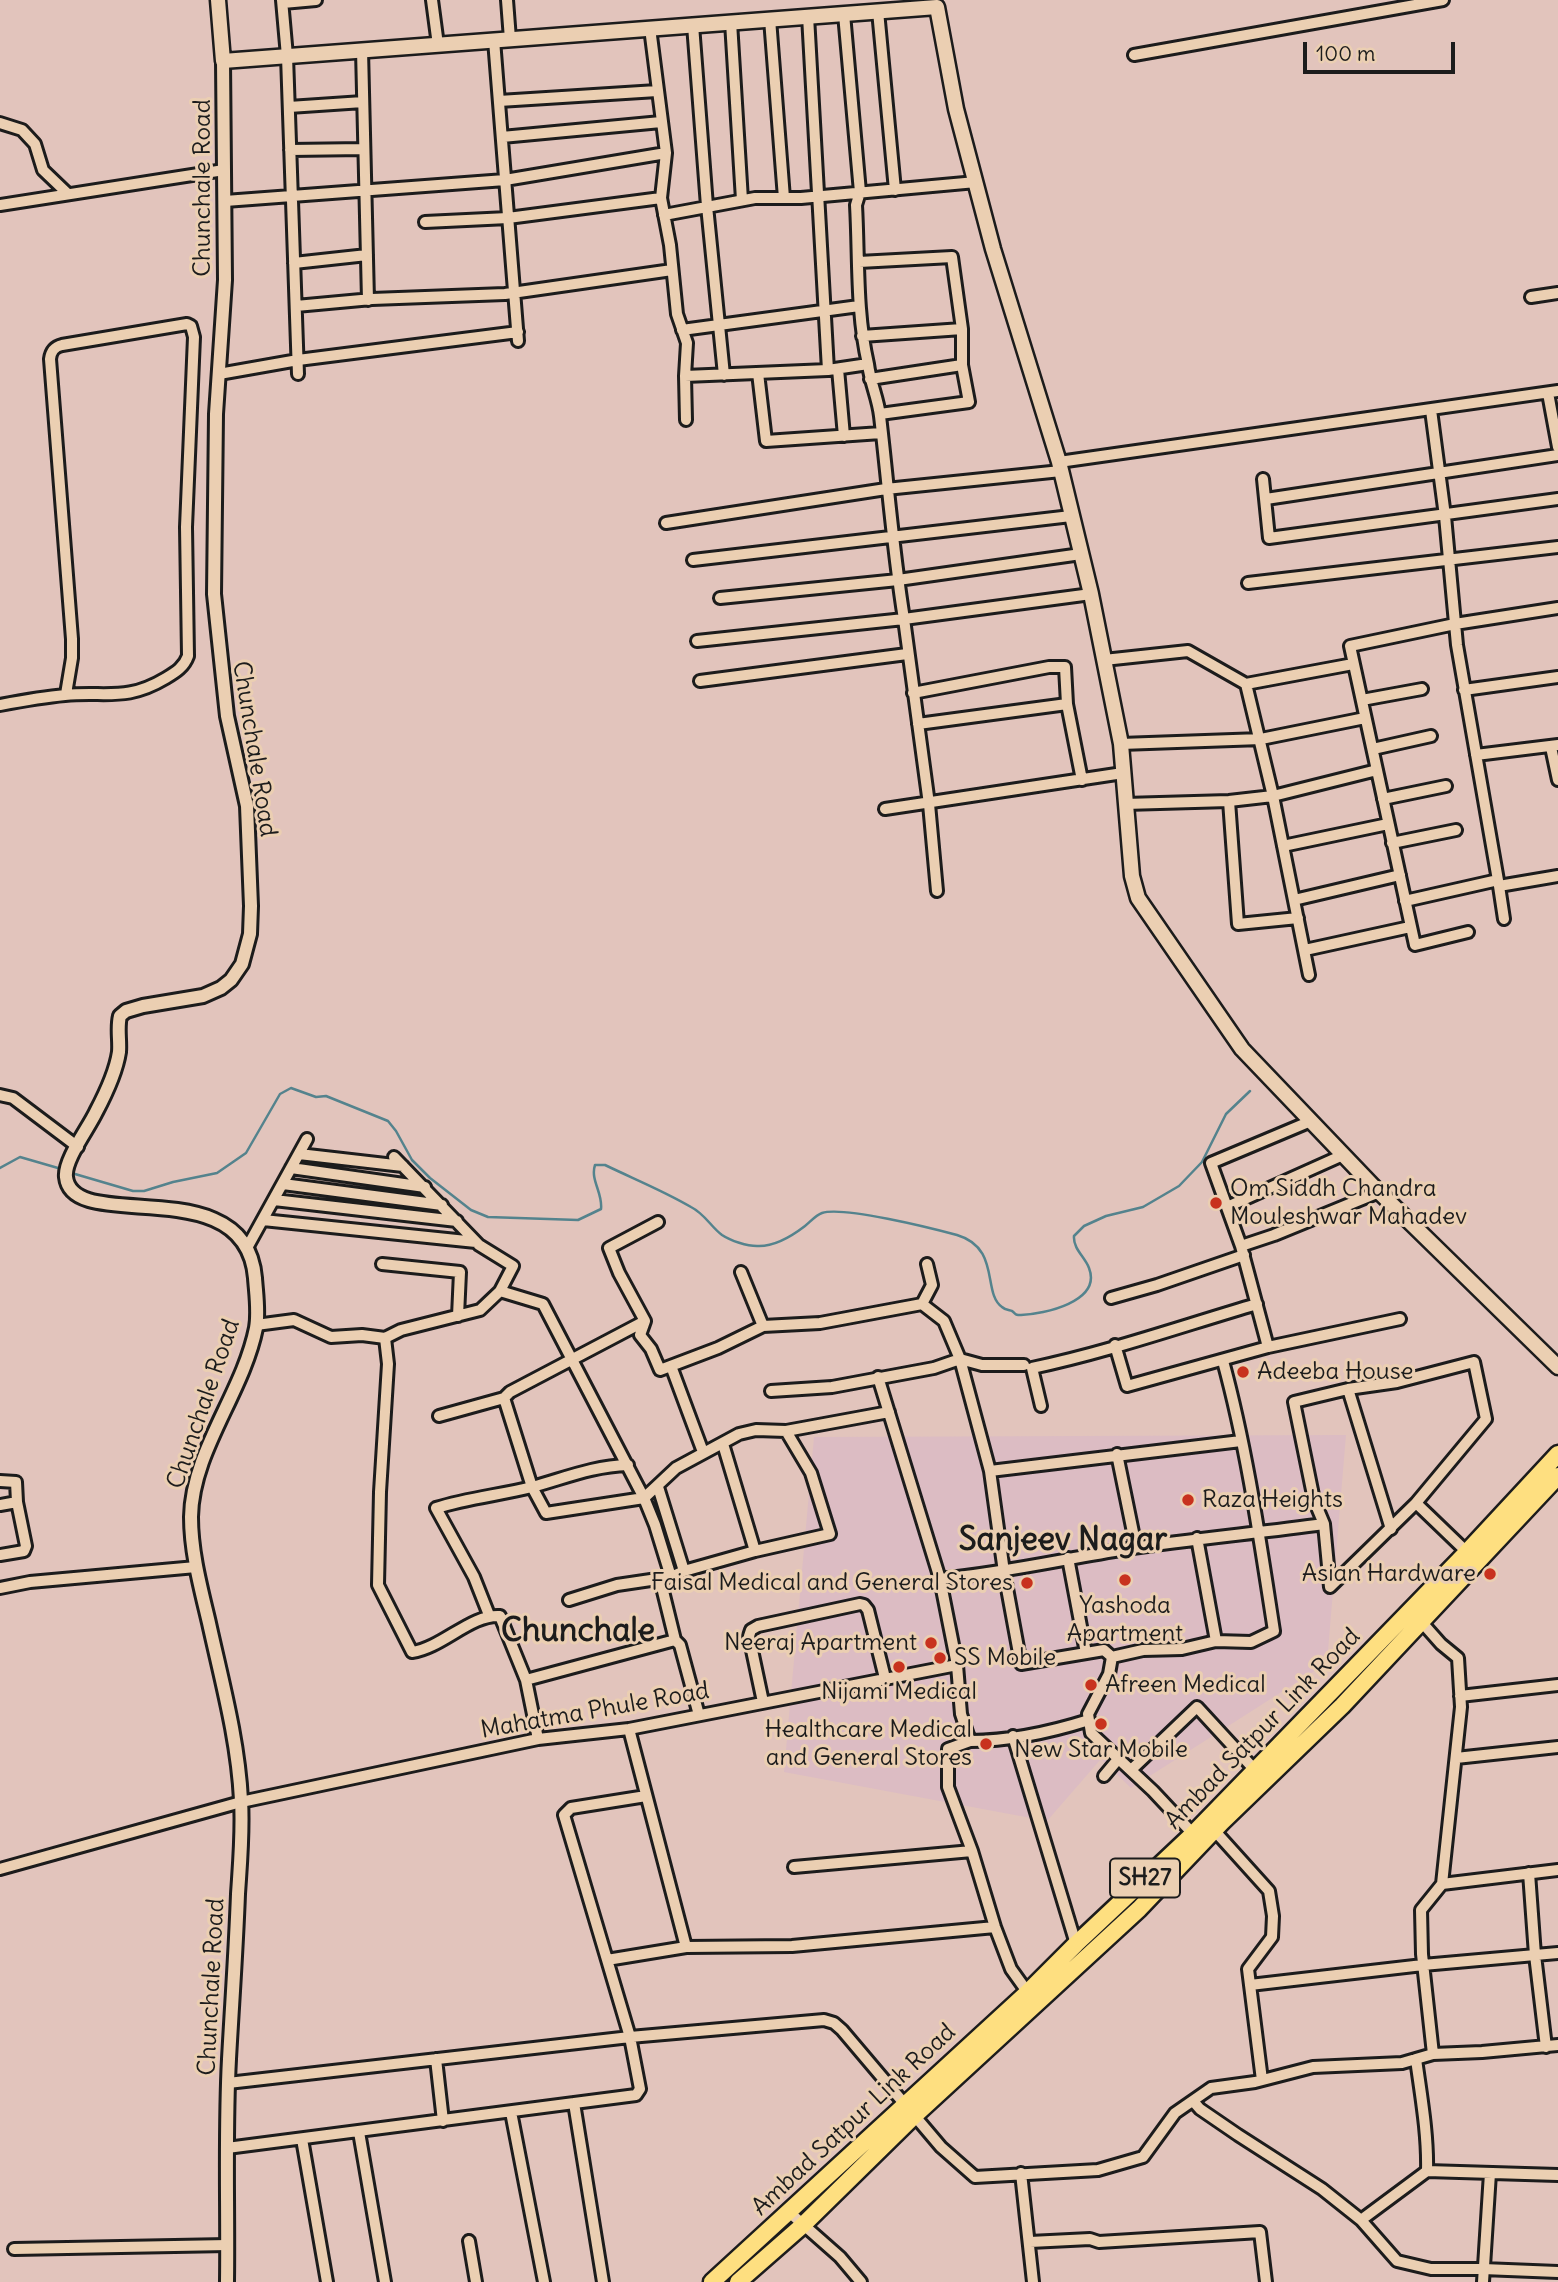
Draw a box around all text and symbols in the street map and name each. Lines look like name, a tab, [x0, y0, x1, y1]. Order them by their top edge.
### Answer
scale bar	[1306, 28, 1458, 72]
text: 100 m	[1316, 40, 1375, 67]
street label: Chunchale Road	[189, 99, 217, 277]
street label: Chunchale Road	[226, 659, 282, 839]
place label: Om Siddh Chandra Mouleshwar Mahadev	[1230, 1175, 1467, 1231]
marker: Om Siddh Chandra Mouleshwar Mahadev	[1208, 1195, 1224, 1211]
street label: Chunchale Road	[161, 1315, 247, 1493]
place label: Adeeba House	[1257, 1358, 1414, 1386]
marker: Adeeba House	[1235, 1364, 1251, 1380]
place label: Raza Heights	[1202, 1486, 1343, 1514]
marker: Raza Heights	[1180, 1492, 1196, 1508]
district label: Sanjeev Nagar	[959, 1522, 1167, 1560]
place label: Asian Hardware	[1302, 1560, 1476, 1588]
marker: Asian Hardware	[1482, 1566, 1498, 1582]
place label: Faisal Medical and General Stores	[651, 1569, 1013, 1597]
marker: Yashoda Apartment	[1117, 1572, 1133, 1588]
marker: Faisal Medical and General Stores	[1019, 1575, 1035, 1591]
place label: Yashoda Apartment	[1067, 1592, 1183, 1648]
district label: Chunchale	[501, 1613, 655, 1651]
street label: Ambad Satpur Link Road	[1160, 1623, 1366, 1835]
place label: Neeraj Apartment	[724, 1629, 917, 1657]
marker: Neeraj Apartment	[923, 1635, 939, 1651]
place label: SS Mobile	[954, 1644, 1056, 1672]
marker: SS Mobile	[932, 1650, 948, 1666]
marker: Nijami Medical	[891, 1659, 907, 1675]
place label: Afreen Medical	[1105, 1671, 1266, 1699]
street label: Mahatma Phule Road	[478, 1677, 712, 1745]
marker: Afreen Medical	[1083, 1677, 1099, 1693]
place label: Nijami Medical	[821, 1678, 977, 1706]
place label: Healthcare Medical and General Stores	[765, 1716, 972, 1772]
marker: New Star Mobile	[1093, 1716, 1109, 1732]
marker: Healthcare Medical and General Stores	[978, 1736, 994, 1752]
place label: New Star Mobile	[1014, 1736, 1188, 1764]
road number: SH27	[1110, 1858, 1180, 1898]
street label: Chunchale Road	[193, 1898, 231, 2076]
street label: Ambad Satpur Link Road	[746, 2018, 962, 2222]

